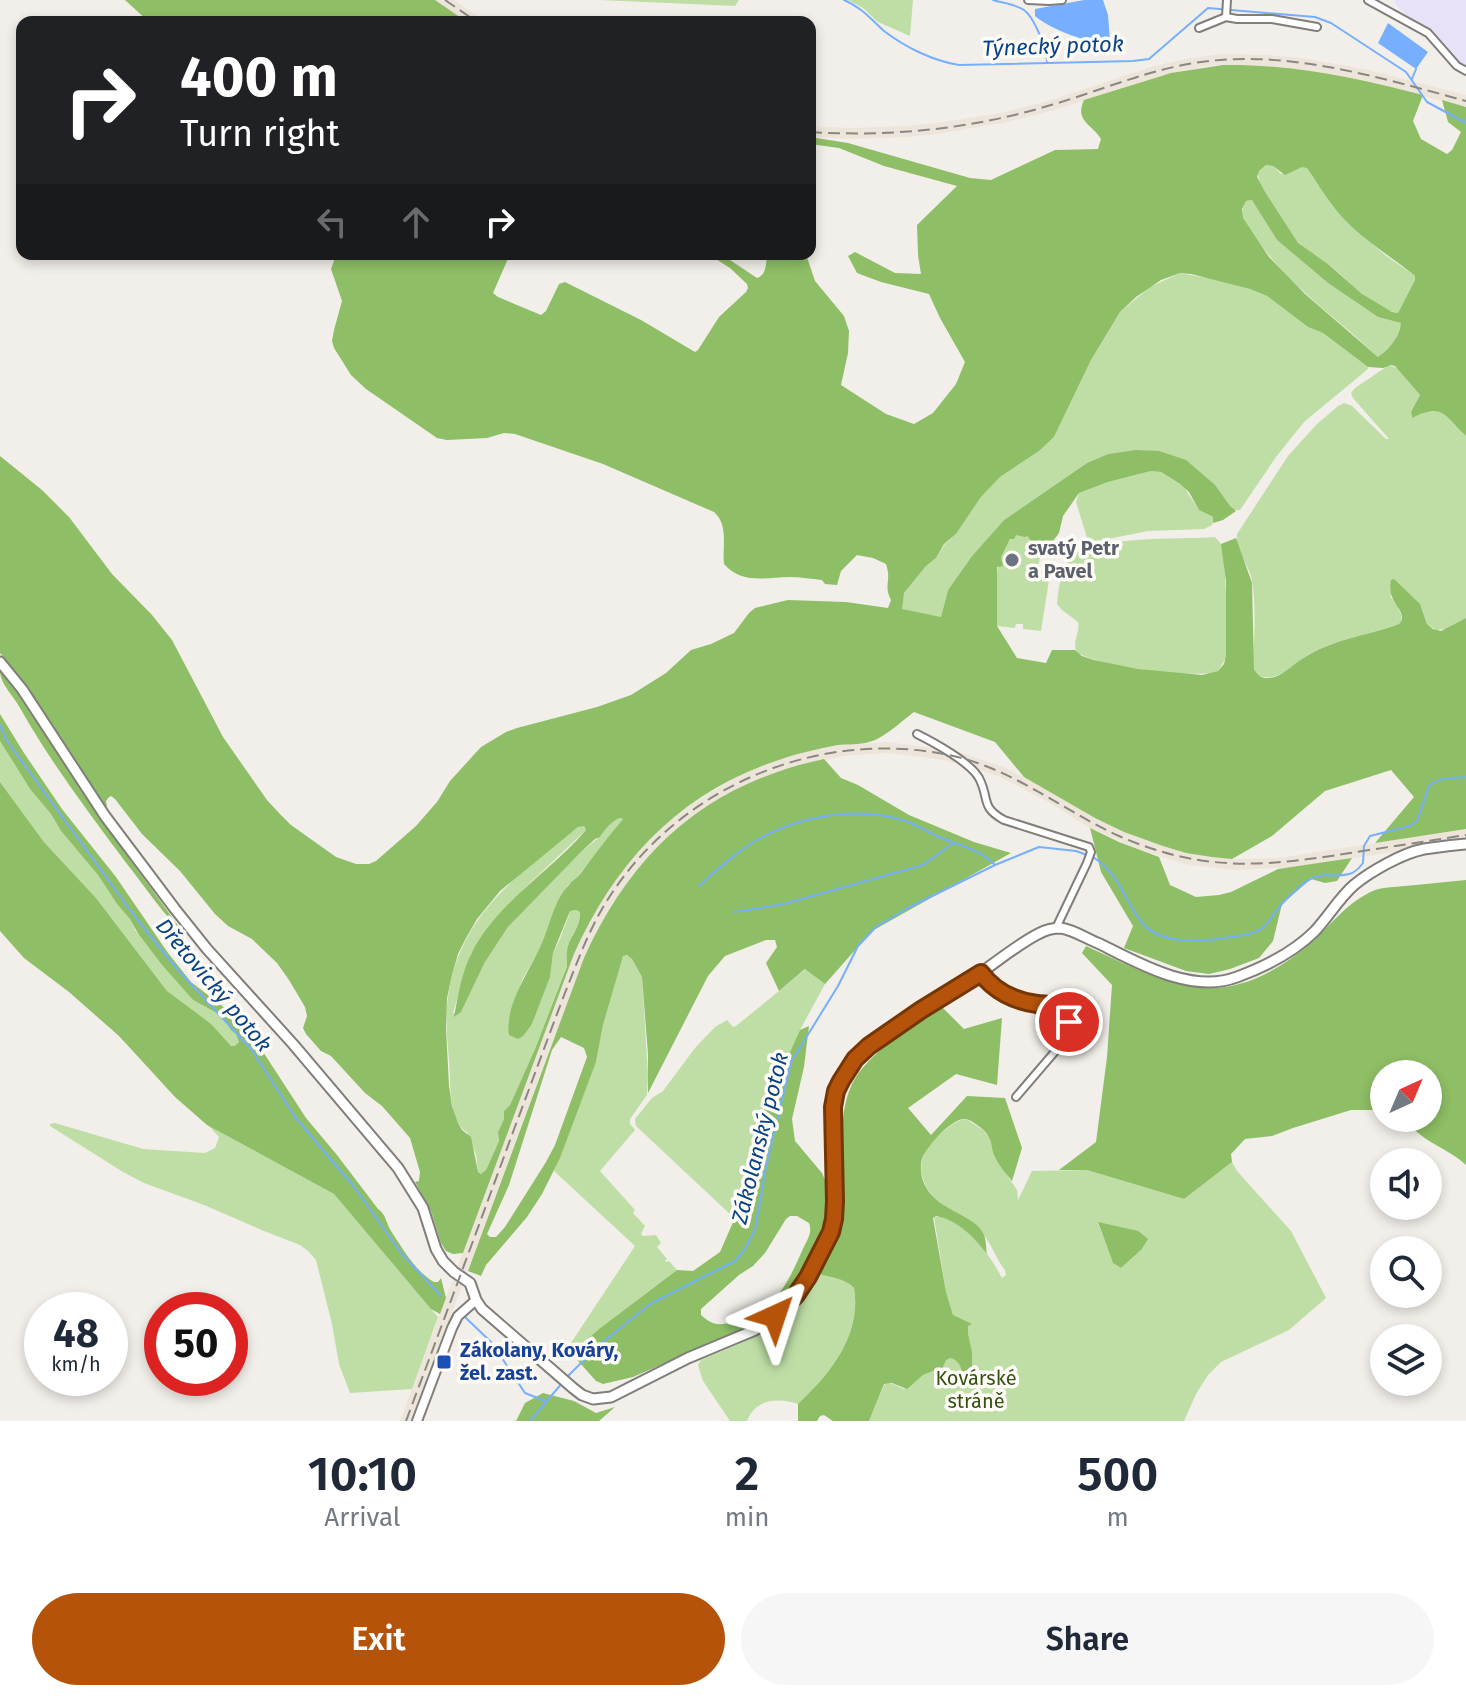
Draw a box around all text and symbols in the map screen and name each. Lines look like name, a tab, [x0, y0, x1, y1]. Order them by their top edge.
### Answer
water label: Týnecký potok	[982, 30, 1124, 62]
text: 400 m	[180, 44, 338, 111]
icon: right	[48, 48, 152, 152]
text: Turn right	[180, 112, 340, 156]
icon: left	[310, 200, 354, 244]
icon: ahead	[394, 200, 438, 244]
icon: right	[478, 200, 522, 244]
place label: svatý Petr a Pavel	[1028, 536, 1120, 583]
marker: svatý Petr a Pavel	[1003, 551, 1021, 569]
water label: Dřetovický potok	[150, 913, 278, 1057]
pin	[1035, 988, 1103, 1056]
icon: arrive	[1047, 1000, 1091, 1044]
water label: Zákolanský potok	[725, 1050, 794, 1227]
north arrow	[1370, 1060, 1442, 1132]
map controls	[1370, 1060, 1442, 1396]
button: sound	[1370, 1148, 1442, 1220]
button: search	[1370, 1236, 1442, 1308]
position arrow	[733, 1274, 817, 1358]
speed limit sign: 50	[144, 1292, 248, 1396]
text: 48	[53, 1310, 99, 1358]
button: layers	[1370, 1324, 1442, 1396]
place label: Zákolany, Kováry, žel. zast.	[460, 1338, 619, 1385]
text: km/h	[51, 1352, 101, 1376]
marker: Zákolany, Kováry, žel. zast.	[435, 1353, 453, 1371]
park label: Kovárské stráně	[935, 1366, 1017, 1413]
text: 10:10	[308, 1445, 417, 1503]
text: 2	[735, 1445, 759, 1503]
text: 500	[1077, 1445, 1158, 1503]
text: Arrival	[324, 1502, 400, 1533]
text: min	[725, 1502, 770, 1533]
text: m	[1107, 1502, 1129, 1533]
button: Exit	[32, 1593, 725, 1685]
button: Share	[741, 1593, 1434, 1685]

